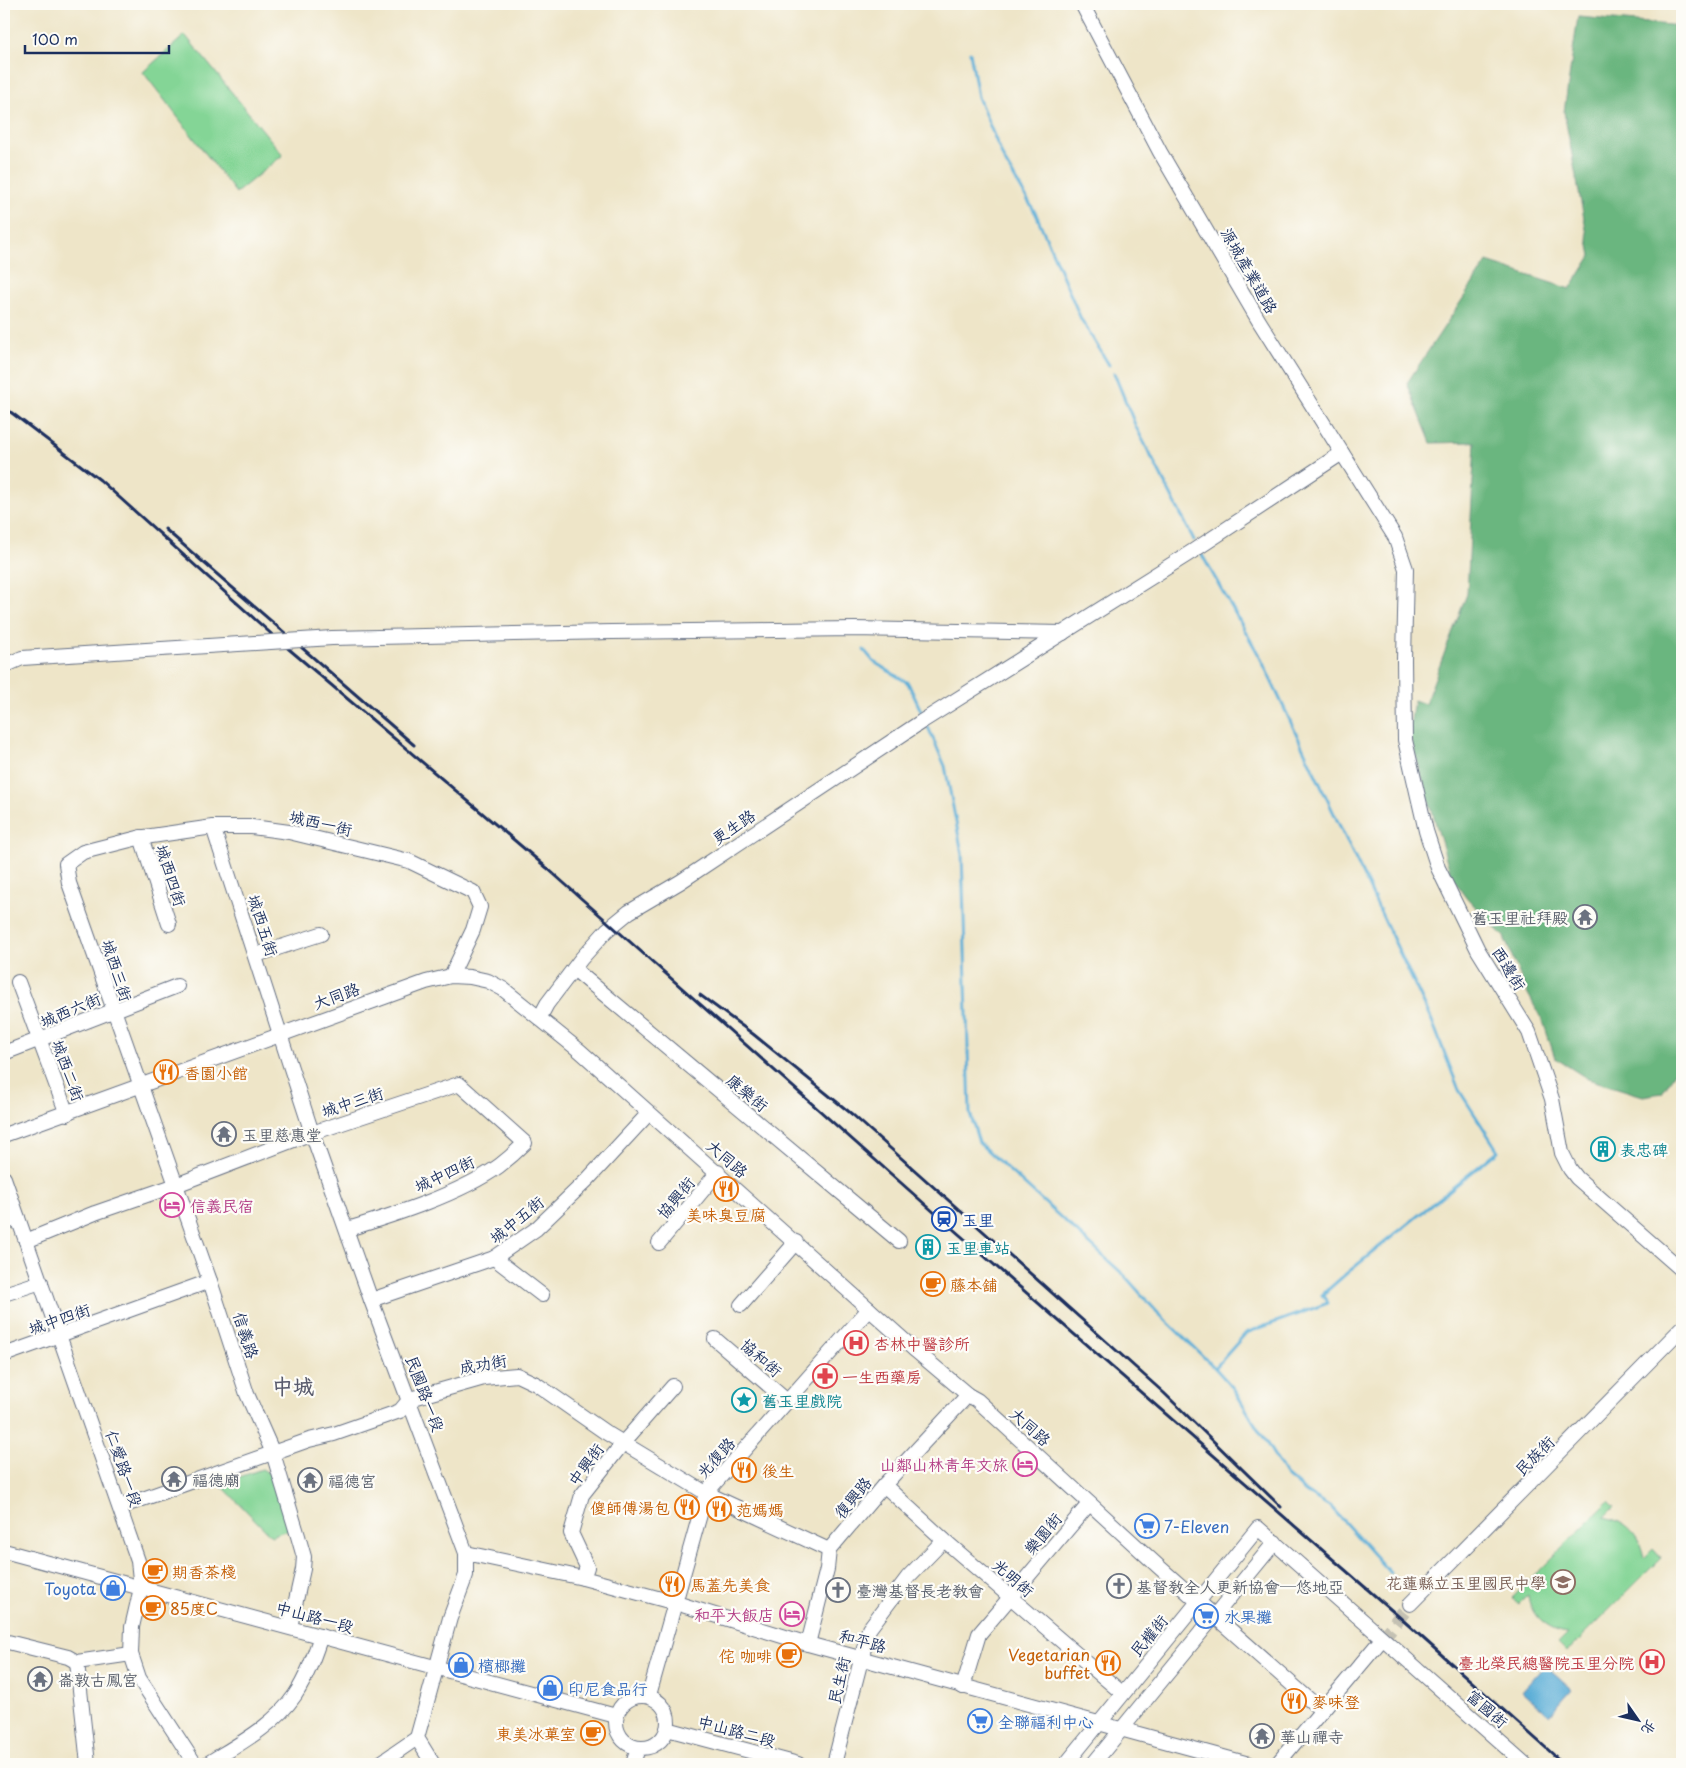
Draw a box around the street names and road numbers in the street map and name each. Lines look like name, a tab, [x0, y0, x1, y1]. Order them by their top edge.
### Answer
street label: 源城產業道路	[1216, 222, 1284, 318]
street label: 城西一街	[287, 803, 355, 841]
street label: 更生路	[706, 803, 760, 849]
street label: 城西四街	[151, 841, 193, 909]
street label: 城西五街	[243, 891, 285, 959]
street label: 城西三街	[97, 936, 139, 1004]
street label: 西邊街	[1487, 941, 1533, 995]
street label: 大同路	[309, 976, 363, 1014]
street label: 城西六街	[36, 985, 104, 1033]
street label: 城西二街	[47, 1036, 91, 1104]
street label: 康樂街	[722, 1067, 774, 1117]
street label: 城中三街	[318, 1080, 386, 1122]
street label: 大同路	[702, 1133, 754, 1183]
street label: 城中四街	[410, 1149, 478, 1197]
street label: 協興街	[650, 1171, 700, 1223]
street label: 城中五街	[484, 1190, 548, 1248]
street label: 城中四街	[25, 1296, 93, 1340]
street label: 信義路	[228, 1308, 266, 1362]
street label: 協和街	[736, 1332, 788, 1382]
street label: 成功街	[457, 1347, 509, 1379]
street label: 民國路一段	[400, 1351, 452, 1435]
street label: 大同路	[1005, 1401, 1057, 1451]
street label: 仁愛路一段	[101, 1426, 149, 1510]
street label: 民族街	[1509, 1430, 1559, 1480]
street label: 光復路	[690, 1431, 740, 1483]
street label: 中興街	[561, 1438, 609, 1490]
street label: 復興路	[828, 1471, 876, 1523]
street label: 樂園街	[1017, 1507, 1067, 1559]
street label: 光明街	[988, 1552, 1040, 1602]
street label: 中山路一段	[273, 1594, 357, 1638]
street label: 民權街	[1123, 1609, 1173, 1661]
street label: 和平路	[837, 1622, 889, 1658]
street label: 民生街	[821, 1654, 855, 1706]
street label: 富國街	[1462, 1683, 1514, 1733]
street label: 中山路二段	[695, 1708, 779, 1752]

